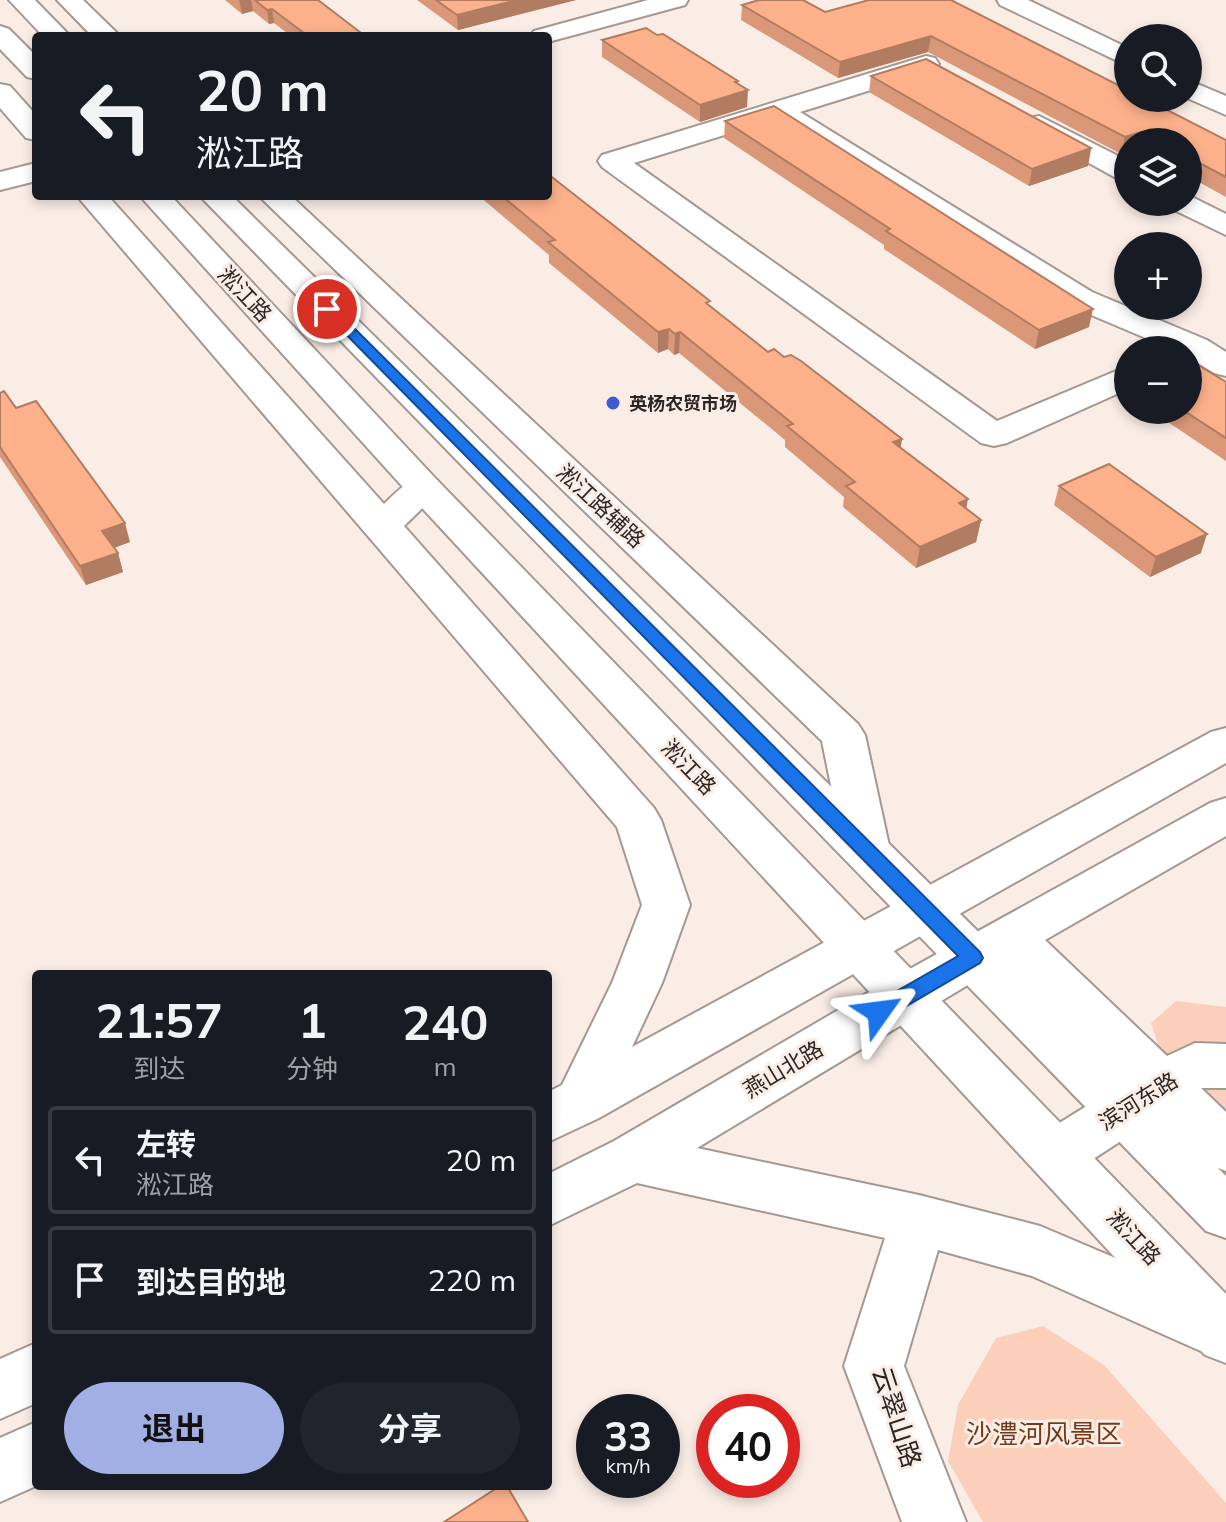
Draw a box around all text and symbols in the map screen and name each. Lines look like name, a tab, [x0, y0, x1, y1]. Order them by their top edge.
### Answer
map controls	[1114, 24, 1202, 424]
button: search	[1114, 24, 1202, 112]
text: 20 m	[196, 55, 329, 125]
icon: left	[64, 64, 168, 168]
button: layers	[1114, 128, 1202, 216]
text: 淞江路	[196, 130, 304, 175]
button: +	[1114, 232, 1202, 320]
street label: 淞江路	[212, 260, 278, 328]
pin	[293, 275, 361, 343]
icon: arrive	[305, 287, 349, 331]
button: −	[1114, 336, 1202, 424]
place label: 英杨农贸市场	[629, 392, 737, 415]
marker: 英杨农贸市场	[604, 394, 622, 412]
street label: 淞江路辅路	[551, 458, 651, 554]
street label: 淞江路	[656, 734, 722, 800]
position arrow	[837, 970, 921, 1054]
text: 21:57	[96, 990, 223, 1050]
text: 1	[298, 990, 327, 1050]
text: 240	[402, 992, 488, 1052]
street label: 燕山北路	[738, 1034, 828, 1104]
text: m	[434, 1050, 457, 1083]
text: 到达	[133, 1052, 185, 1085]
text: 分钟	[286, 1052, 338, 1085]
street label: 滨河东路	[1093, 1066, 1183, 1136]
text: 左转	[136, 1125, 196, 1163]
icon: left	[68, 1138, 112, 1182]
text: 20 m	[446, 1141, 516, 1179]
text: 淞江路	[136, 1168, 214, 1201]
street label: 淞江路	[1101, 1203, 1167, 1271]
icon: arrive	[68, 1258, 112, 1302]
text: 220 m	[428, 1261, 516, 1299]
text: 到达目的地	[136, 1263, 286, 1301]
street label: 云翠山路	[865, 1362, 929, 1472]
button: 退出	[64, 1382, 284, 1474]
button: 分享	[300, 1382, 520, 1474]
speed limit sign: 40	[696, 1394, 800, 1498]
text: 33	[604, 1411, 652, 1461]
park label: 沙澧河风景区	[966, 1417, 1122, 1450]
text: km/h	[605, 1453, 651, 1478]

